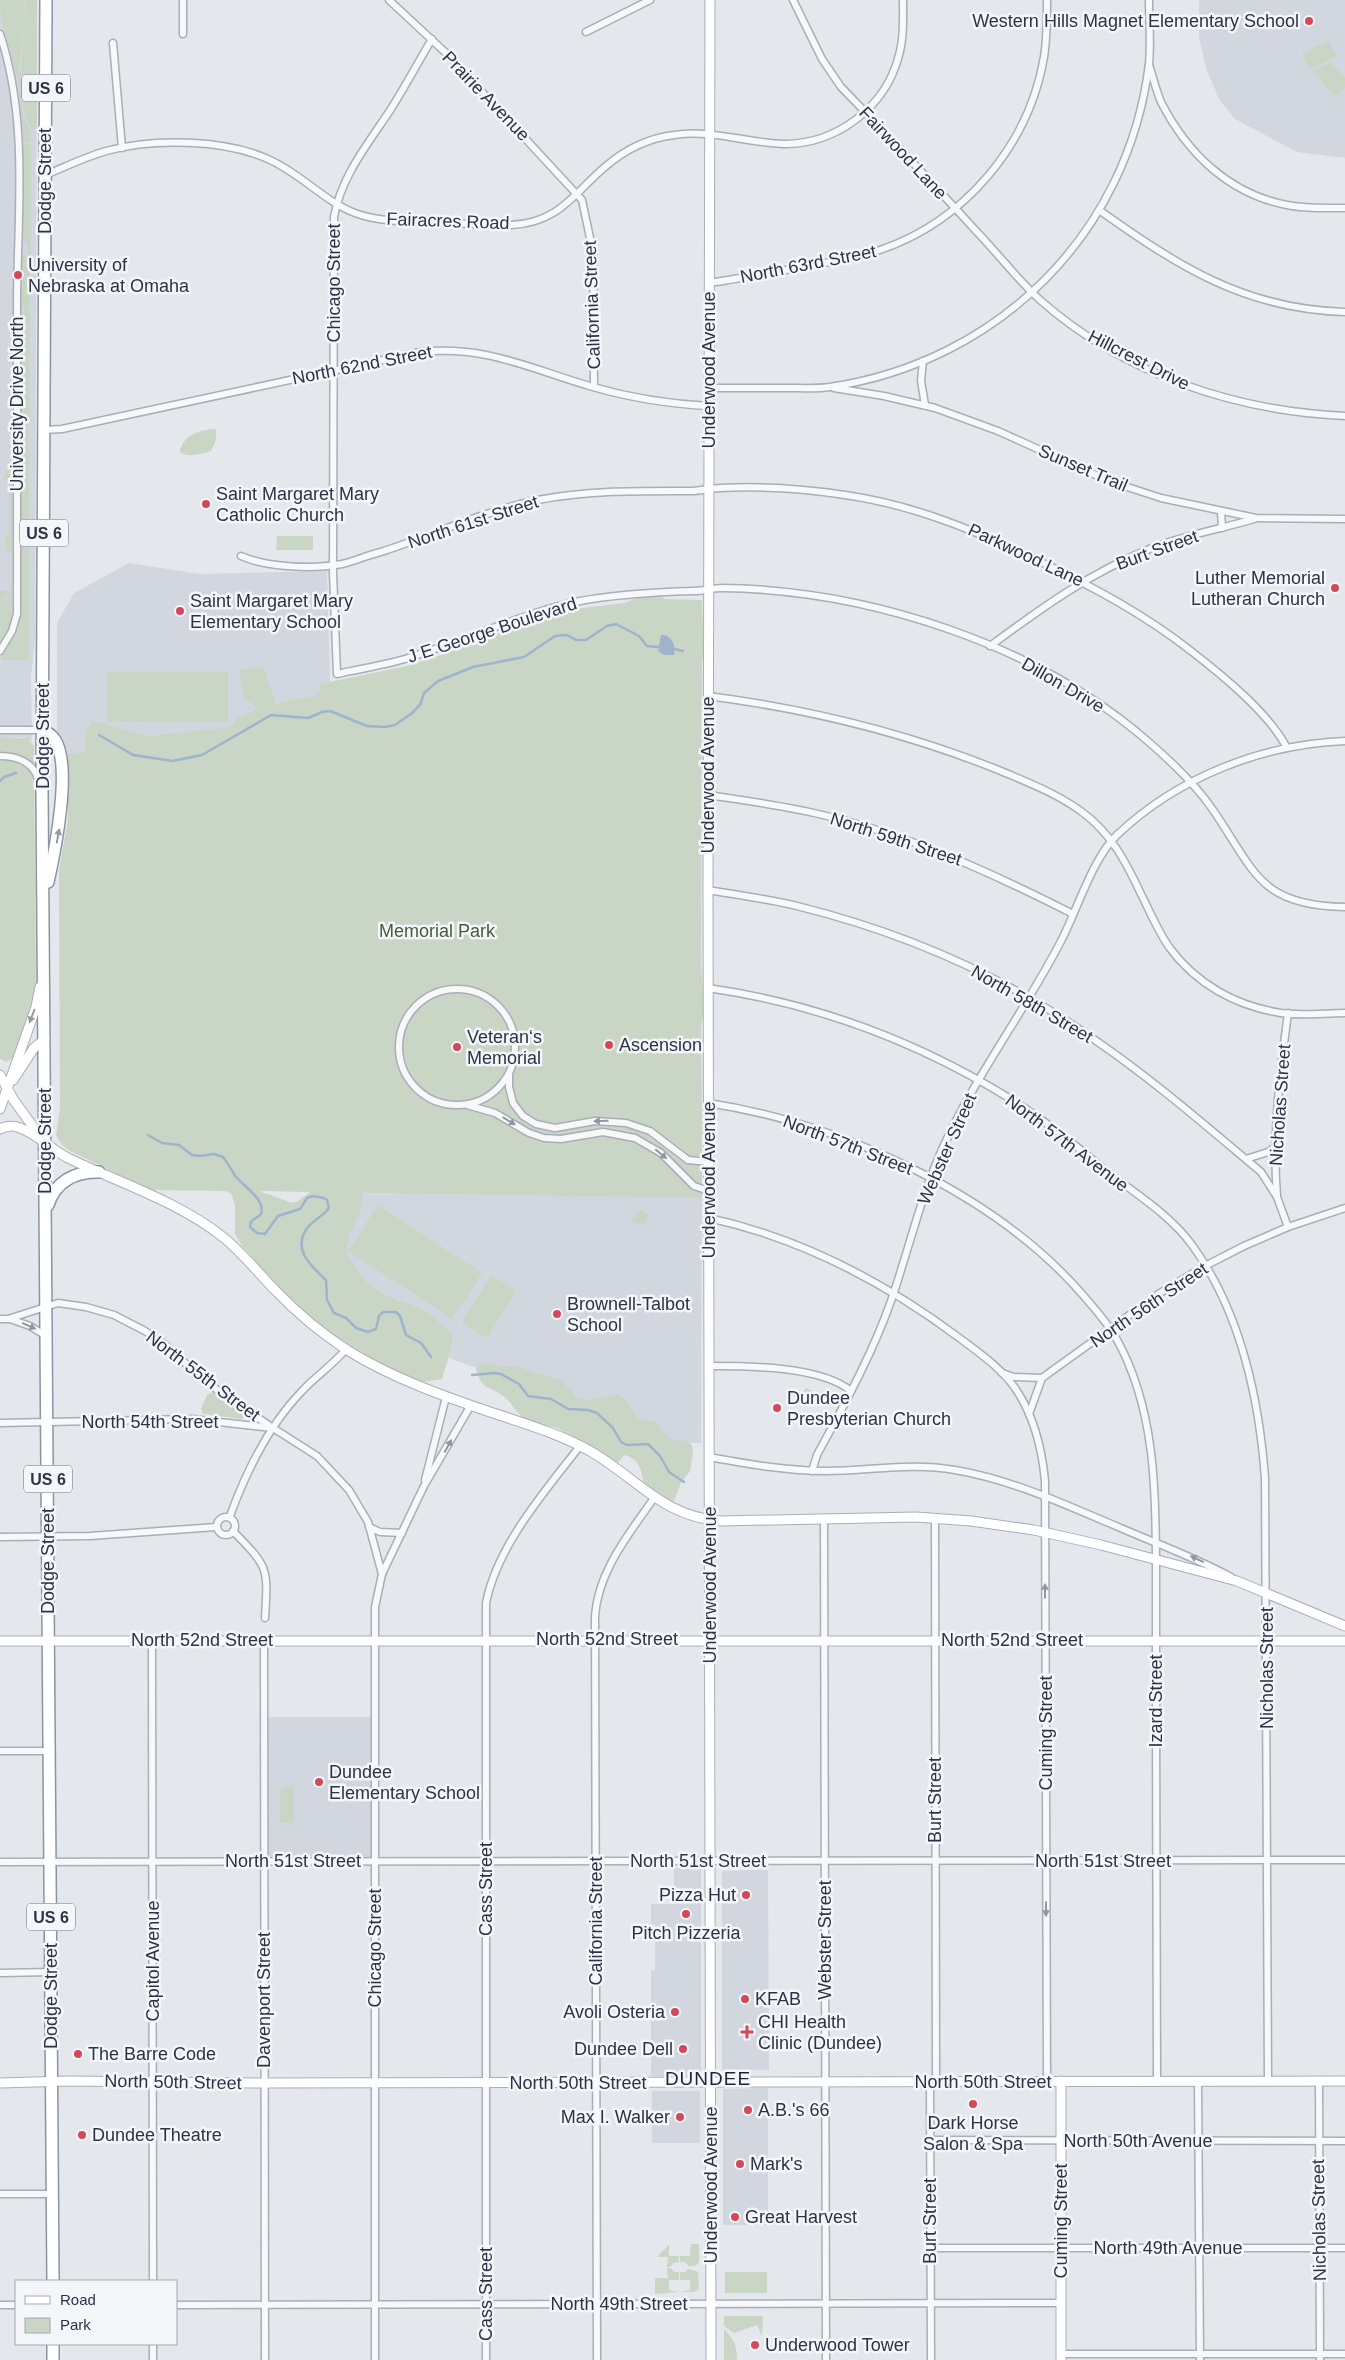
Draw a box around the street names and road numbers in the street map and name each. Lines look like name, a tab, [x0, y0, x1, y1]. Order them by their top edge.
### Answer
street label: Prairie Avenue	[438, 47, 534, 145]
road number: US 6	[22, 75, 70, 102]
street label: Fairwood Lane	[855, 103, 951, 203]
street label: Dodge Street	[35, 128, 55, 234]
street label: Fairacres Road	[386, 209, 510, 233]
street label: Chicago Street	[324, 223, 344, 343]
street label: California Street	[580, 240, 604, 370]
street label: North 63rd Street	[738, 241, 878, 287]
street label: Underwood Avenue	[699, 292, 719, 448]
street label: University Drive North	[7, 316, 27, 492]
street label: Hillcrest Drive	[1085, 326, 1193, 394]
street label: North 62nd Street	[290, 342, 434, 388]
street label: Sunset Trail	[1035, 440, 1131, 496]
street label: North 61st Street	[405, 491, 541, 553]
road number: US 6	[20, 520, 68, 546]
street label: Parkwood Lane	[965, 520, 1087, 590]
street label: Burt Street	[1113, 526, 1201, 574]
street label: J E George Boulevard	[405, 593, 579, 667]
street label: Dillon Drive	[1018, 653, 1108, 717]
street label: Dodge Street	[33, 683, 53, 789]
street label: Underwood Avenue	[698, 697, 718, 853]
street label: North 59th Street	[828, 808, 964, 870]
street label: North 58th Street	[968, 961, 1096, 1047]
street label: Nicholas Street	[1266, 1043, 1294, 1167]
street label: Dodge Street	[35, 1088, 55, 1194]
street label: Webster Street	[914, 1090, 980, 1208]
street label: North 57th Avenue	[1002, 1090, 1132, 1196]
street label: Underwood Avenue	[699, 1102, 719, 1258]
street label: North 57th Street	[780, 1111, 916, 1179]
street label: North 56th Street	[1087, 1258, 1211, 1352]
street label: North 55th Street	[142, 1327, 264, 1425]
street label: North 54th Street	[81, 1412, 219, 1432]
road number: US 6	[24, 1466, 72, 1492]
street label: Underwood Avenue	[700, 1507, 720, 1663]
street label: Dodge Street	[38, 1508, 58, 1614]
street label: Nicholas Street	[1257, 1607, 1277, 1729]
street label: North 52nd Street	[536, 1629, 678, 1649]
street label: North 52nd Street	[131, 1630, 273, 1650]
street label: North 52nd Street	[941, 1630, 1083, 1650]
street label: Izard Street	[1146, 1654, 1166, 1748]
street label: Cuming Street	[1036, 1675, 1056, 1791]
street label: Burt Street	[925, 1757, 945, 1843]
street label: Cass Street	[476, 1842, 496, 1936]
street label: North 51st Street	[225, 1851, 361, 1871]
street label: North 51st Street	[630, 1851, 766, 1871]
street label: North 51st Street	[1035, 1851, 1171, 1871]
street label: California Street	[586, 1856, 606, 1986]
street label: Webster Street	[815, 1880, 835, 2000]
street label: Chicago Street	[365, 1888, 385, 2008]
street label: Capitol Avenue	[143, 1901, 163, 2021]
road number: US 6	[27, 1904, 75, 1930]
street label: Davenport Street	[254, 1932, 274, 2068]
street label: Dodge Street	[41, 1943, 61, 2049]
street label: North 50th Street	[104, 2071, 242, 2093]
street label: North 50th Street	[914, 2072, 1052, 2092]
street label: North 50th Street	[509, 2073, 647, 2093]
street label: Underwood Avenue	[701, 2107, 721, 2263]
street label: North 50th Avenue	[1064, 2131, 1212, 2151]
street label: Nicholas Street	[1308, 2159, 1330, 2281]
street label: Cuming Street	[1051, 2163, 1071, 2279]
street label: Burt Street	[920, 2178, 940, 2264]
street label: North 49th Avenue	[1094, 2238, 1242, 2258]
street label: Cass Street	[476, 2247, 496, 2341]
street label: North 49th Street	[550, 2294, 688, 2314]

